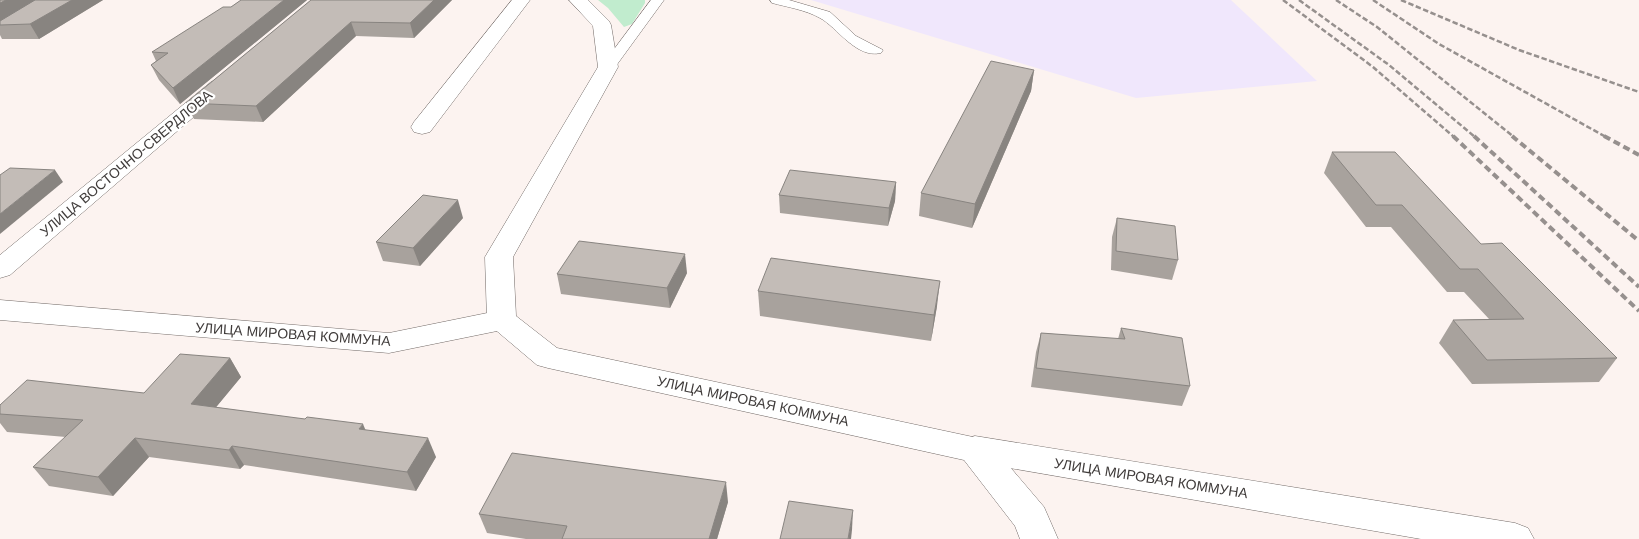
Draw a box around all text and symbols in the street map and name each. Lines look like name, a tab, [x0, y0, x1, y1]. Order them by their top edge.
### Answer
street label: УЛИЦА ВОСТОЧНО-СВЕРДЛОВА	[37, 86, 216, 240]
street label: УЛИЦА МИРОВАЯ КОММУНА	[195, 319, 392, 349]
street label: УЛИЦА МИРОВАЯ КОММУНА	[656, 373, 851, 429]
street label: УЛИЦА МИРОВАЯ КОММУНА	[1053, 455, 1250, 501]

